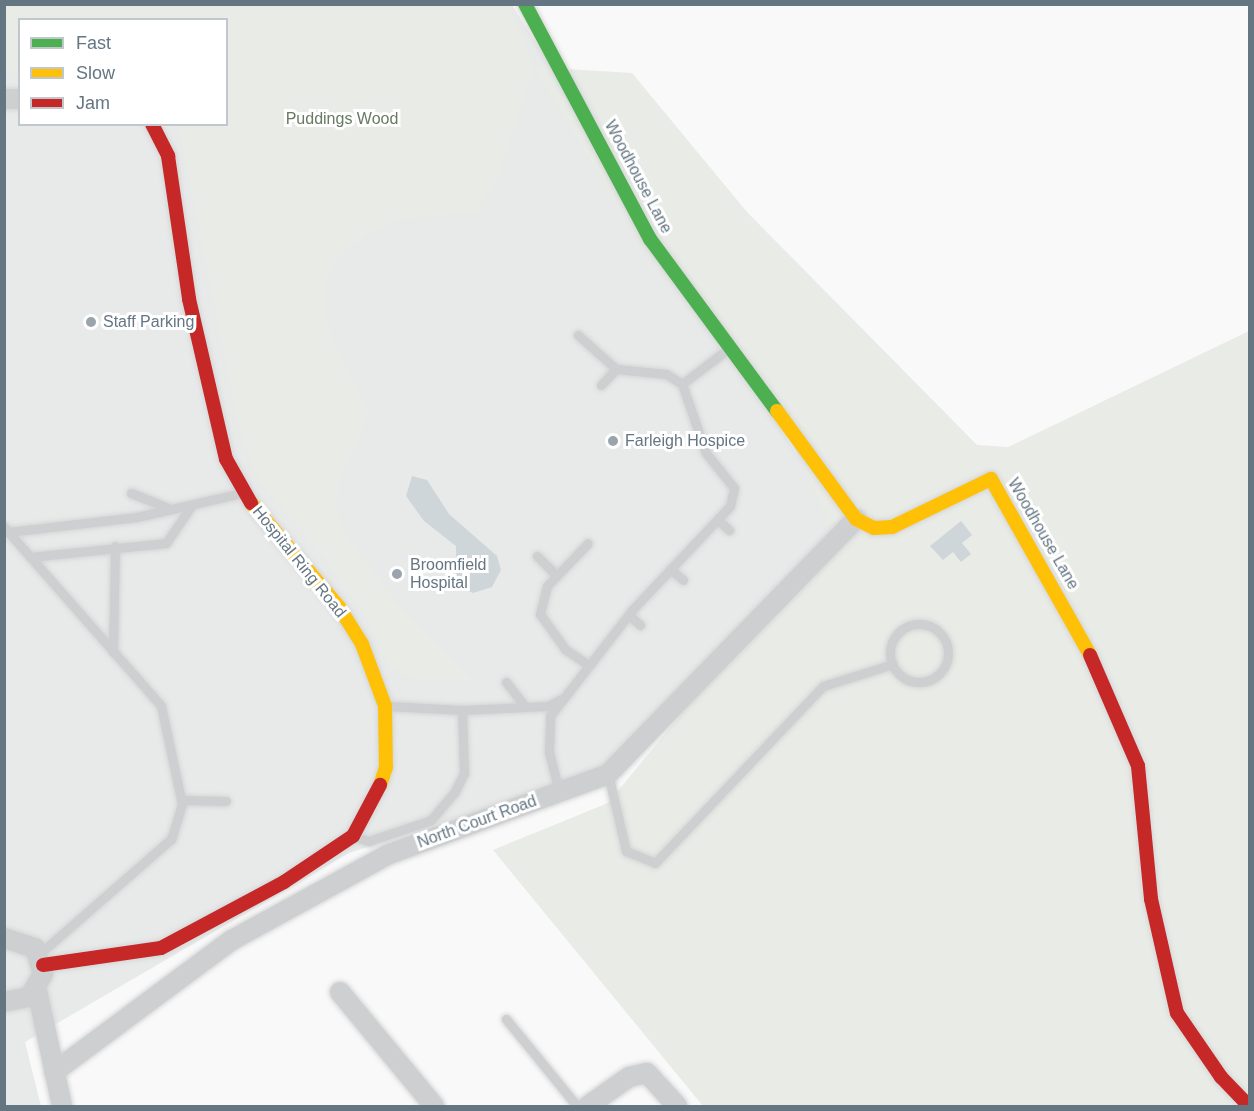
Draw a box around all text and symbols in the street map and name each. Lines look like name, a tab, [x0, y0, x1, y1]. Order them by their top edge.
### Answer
legend	[18, 18, 228, 126]
text: Fast	[76, 33, 111, 53]
text: Slow	[76, 63, 115, 83]
text: Jam	[76, 93, 110, 113]
park label: Puddings Wood	[286, 109, 398, 129]
street label: Woodhouse Lane	[600, 117, 676, 237]
place label: Staff Parking	[103, 312, 194, 332]
marker: Staff Parking	[84, 315, 98, 329]
place label: Farleigh Hospice	[625, 431, 745, 451]
marker: Farleigh Hospice	[606, 434, 620, 448]
street label: Woodhouse Lane	[1003, 475, 1083, 593]
street label: Hospital Ring Road	[248, 502, 350, 622]
place label: Broomfield Hospital	[410, 555, 486, 593]
marker: Broomfield Hospital	[388, 565, 406, 583]
street label: North Court Road	[415, 792, 539, 852]

